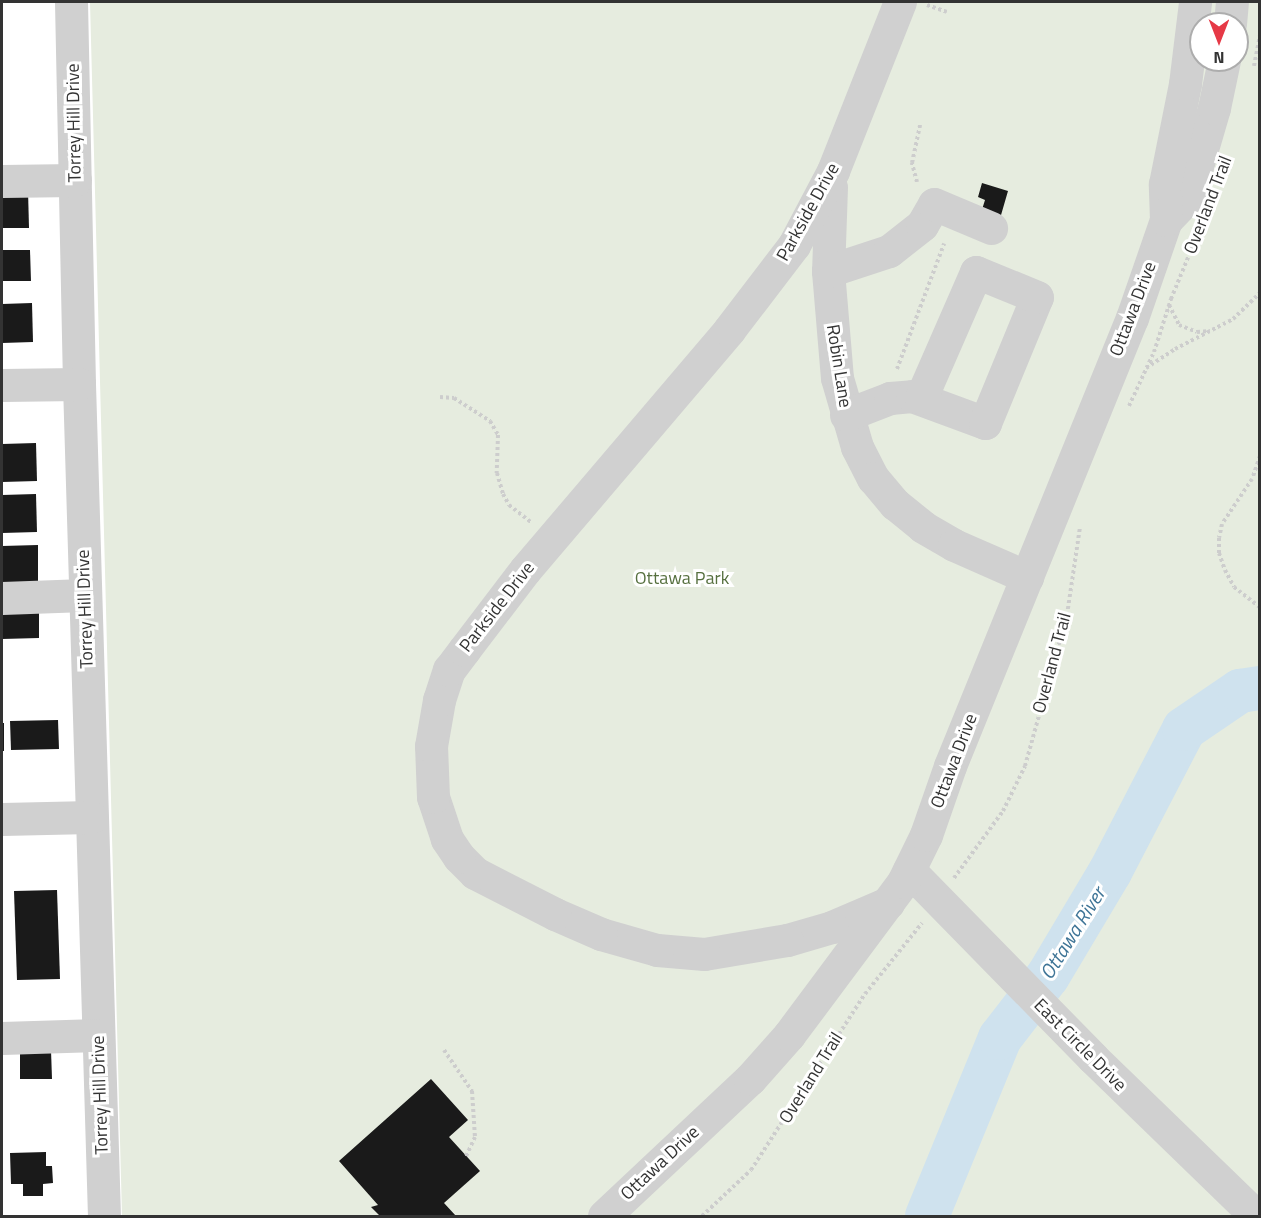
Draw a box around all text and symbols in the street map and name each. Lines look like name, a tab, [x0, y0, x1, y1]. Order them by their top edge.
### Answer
north arrow	[1189, 12, 1249, 72]
text: N	[1213, 46, 1225, 70]
street label: Torrey Hill Drive	[62, 63, 86, 183]
street label: Overland Trail	[1179, 153, 1237, 257]
street label: Parkside Drive	[772, 159, 844, 265]
street label: Ottawa Drive	[1105, 259, 1161, 359]
street label: Robin Lane	[822, 323, 856, 409]
street label: Torrey Hill Drive	[72, 549, 98, 669]
street label: Parkside Drive	[455, 558, 539, 656]
park label: Ottawa Park	[635, 567, 729, 589]
street label: Overland Trail	[1028, 610, 1076, 716]
street label: Ottawa Drive	[926, 711, 982, 811]
water label: Ottawa River	[1034, 883, 1110, 983]
street label: East Circle Drive	[1029, 994, 1131, 1096]
street label: Overland Trail	[774, 1028, 848, 1128]
street label: Torrey Hill Drive	[87, 1035, 113, 1155]
street label: Ottawa Drive	[616, 1121, 704, 1205]

